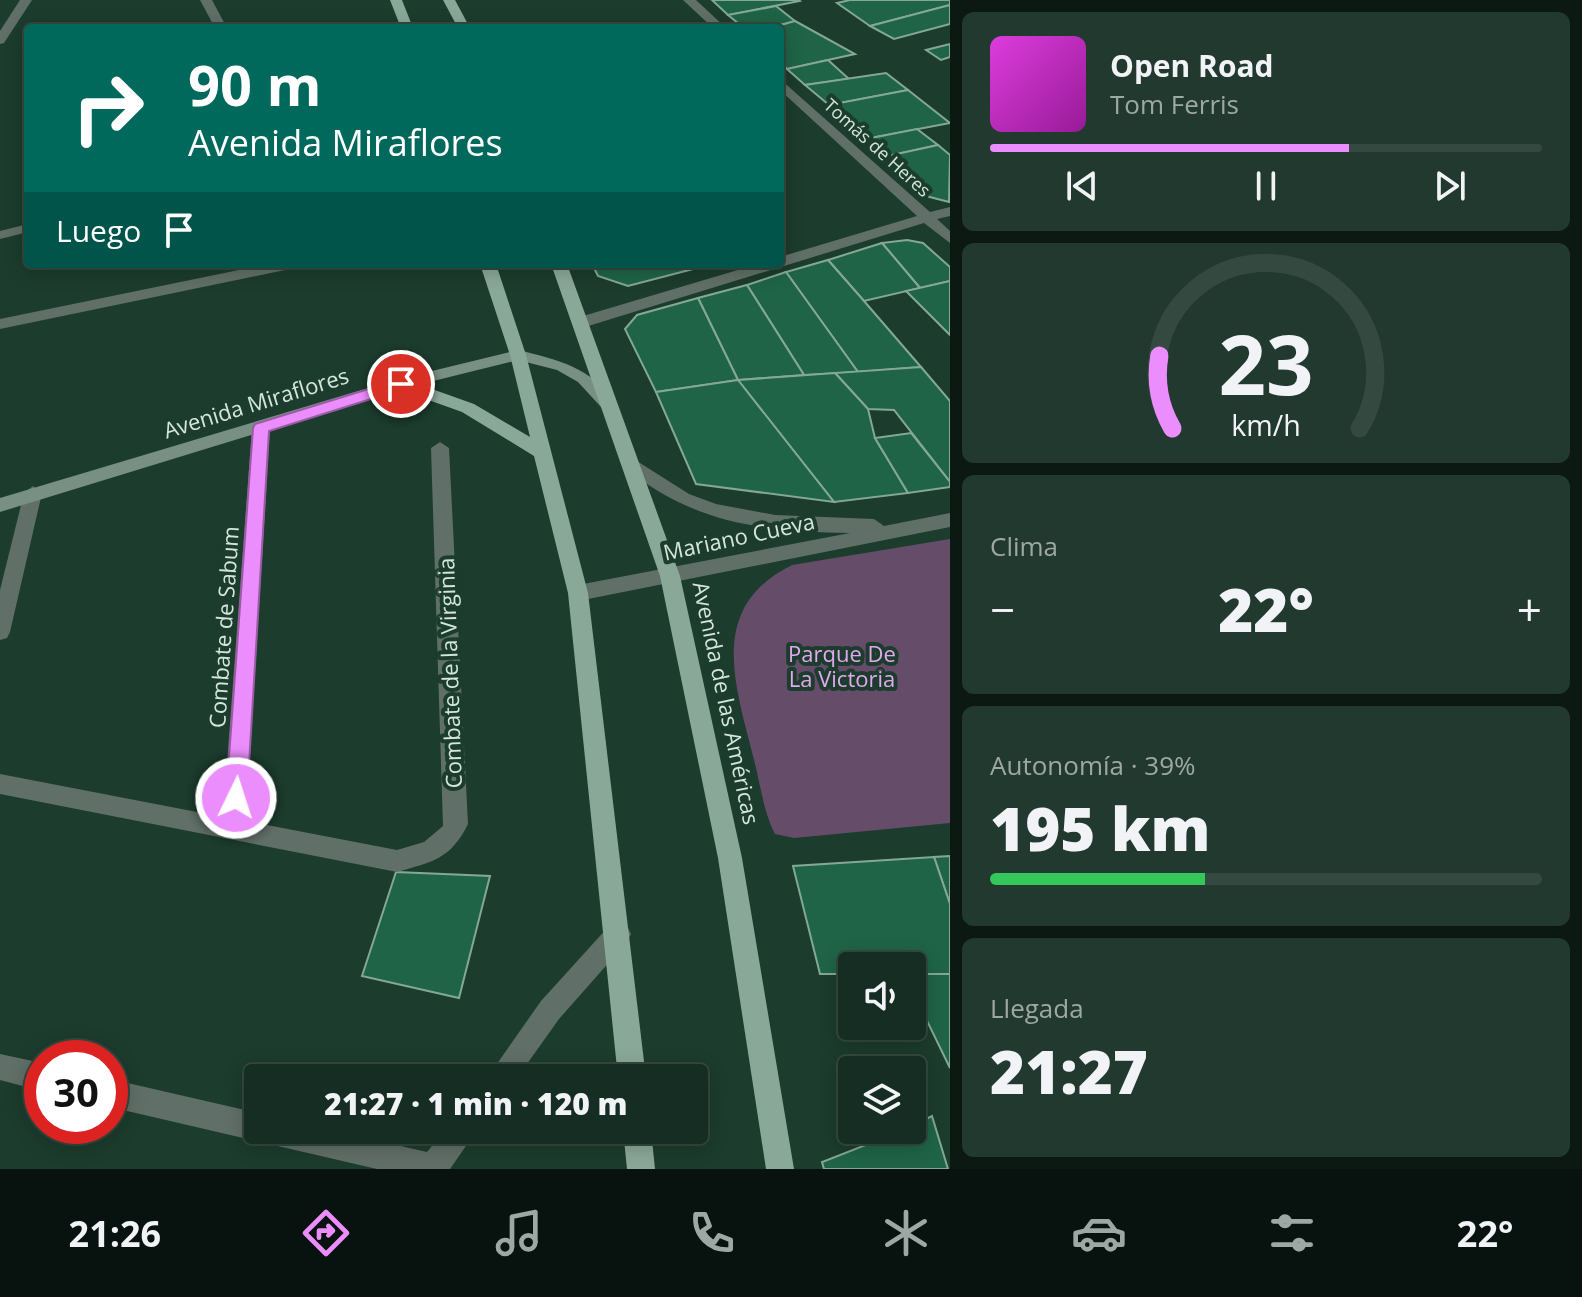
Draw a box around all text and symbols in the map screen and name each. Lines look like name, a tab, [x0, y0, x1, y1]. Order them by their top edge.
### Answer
text: Open Road	[1110, 45, 1274, 86]
text: 90 m	[188, 46, 322, 122]
icon: right	[56, 56, 160, 160]
text: Tom Ferris	[1110, 86, 1239, 122]
street label: Tomás de Heres	[819, 93, 936, 202]
text: Avenida Miraflores	[188, 118, 503, 167]
icon: previous	[1060, 164, 1104, 208]
icon: pause	[1244, 164, 1288, 208]
icon: next	[1428, 164, 1472, 208]
icon: arrive	[157, 208, 201, 252]
text: Luego	[56, 210, 141, 251]
text: 23	[1218, 306, 1314, 419]
pin	[367, 350, 435, 418]
street label: Avenida Miraflores	[159, 360, 352, 444]
icon: arrive	[379, 362, 423, 406]
text: km/h	[1231, 405, 1301, 444]
street label: Mariano Cueva	[660, 505, 817, 567]
street label: Combate de Sabum	[201, 525, 245, 729]
text: Clima	[990, 528, 1058, 564]
street label: Combate de la Virginia	[430, 557, 468, 789]
text: 22°	[1218, 568, 1314, 650]
street label: Avenida de las Américas	[687, 579, 767, 827]
text: −	[990, 579, 1015, 639]
text: +	[1517, 579, 1542, 639]
park label: Parque De La Victoria	[788, 638, 896, 693]
text: Autonomía · 39%	[990, 747, 1196, 783]
position arrow	[194, 756, 278, 840]
text: 195 km	[990, 787, 1211, 869]
map controls	[838, 952, 926, 1144]
button: sound	[838, 952, 926, 1040]
text: Llegada	[990, 990, 1084, 1026]
text: 21:27	[990, 1030, 1148, 1112]
speed limit sign: 30	[24, 1040, 128, 1144]
button: layers	[838, 1056, 926, 1144]
text: 21:27 · 1 min · 120 m	[324, 1083, 628, 1124]
icon: directions	[298, 1205, 354, 1261]
icon: music	[491, 1205, 547, 1261]
icon: phone	[684, 1205, 740, 1261]
icon: climate	[878, 1205, 934, 1261]
icon: car	[1071, 1205, 1127, 1261]
icon: filters	[1264, 1205, 1320, 1261]
text: 21:26	[69, 1209, 161, 1258]
text: 22°	[1457, 1209, 1513, 1258]

